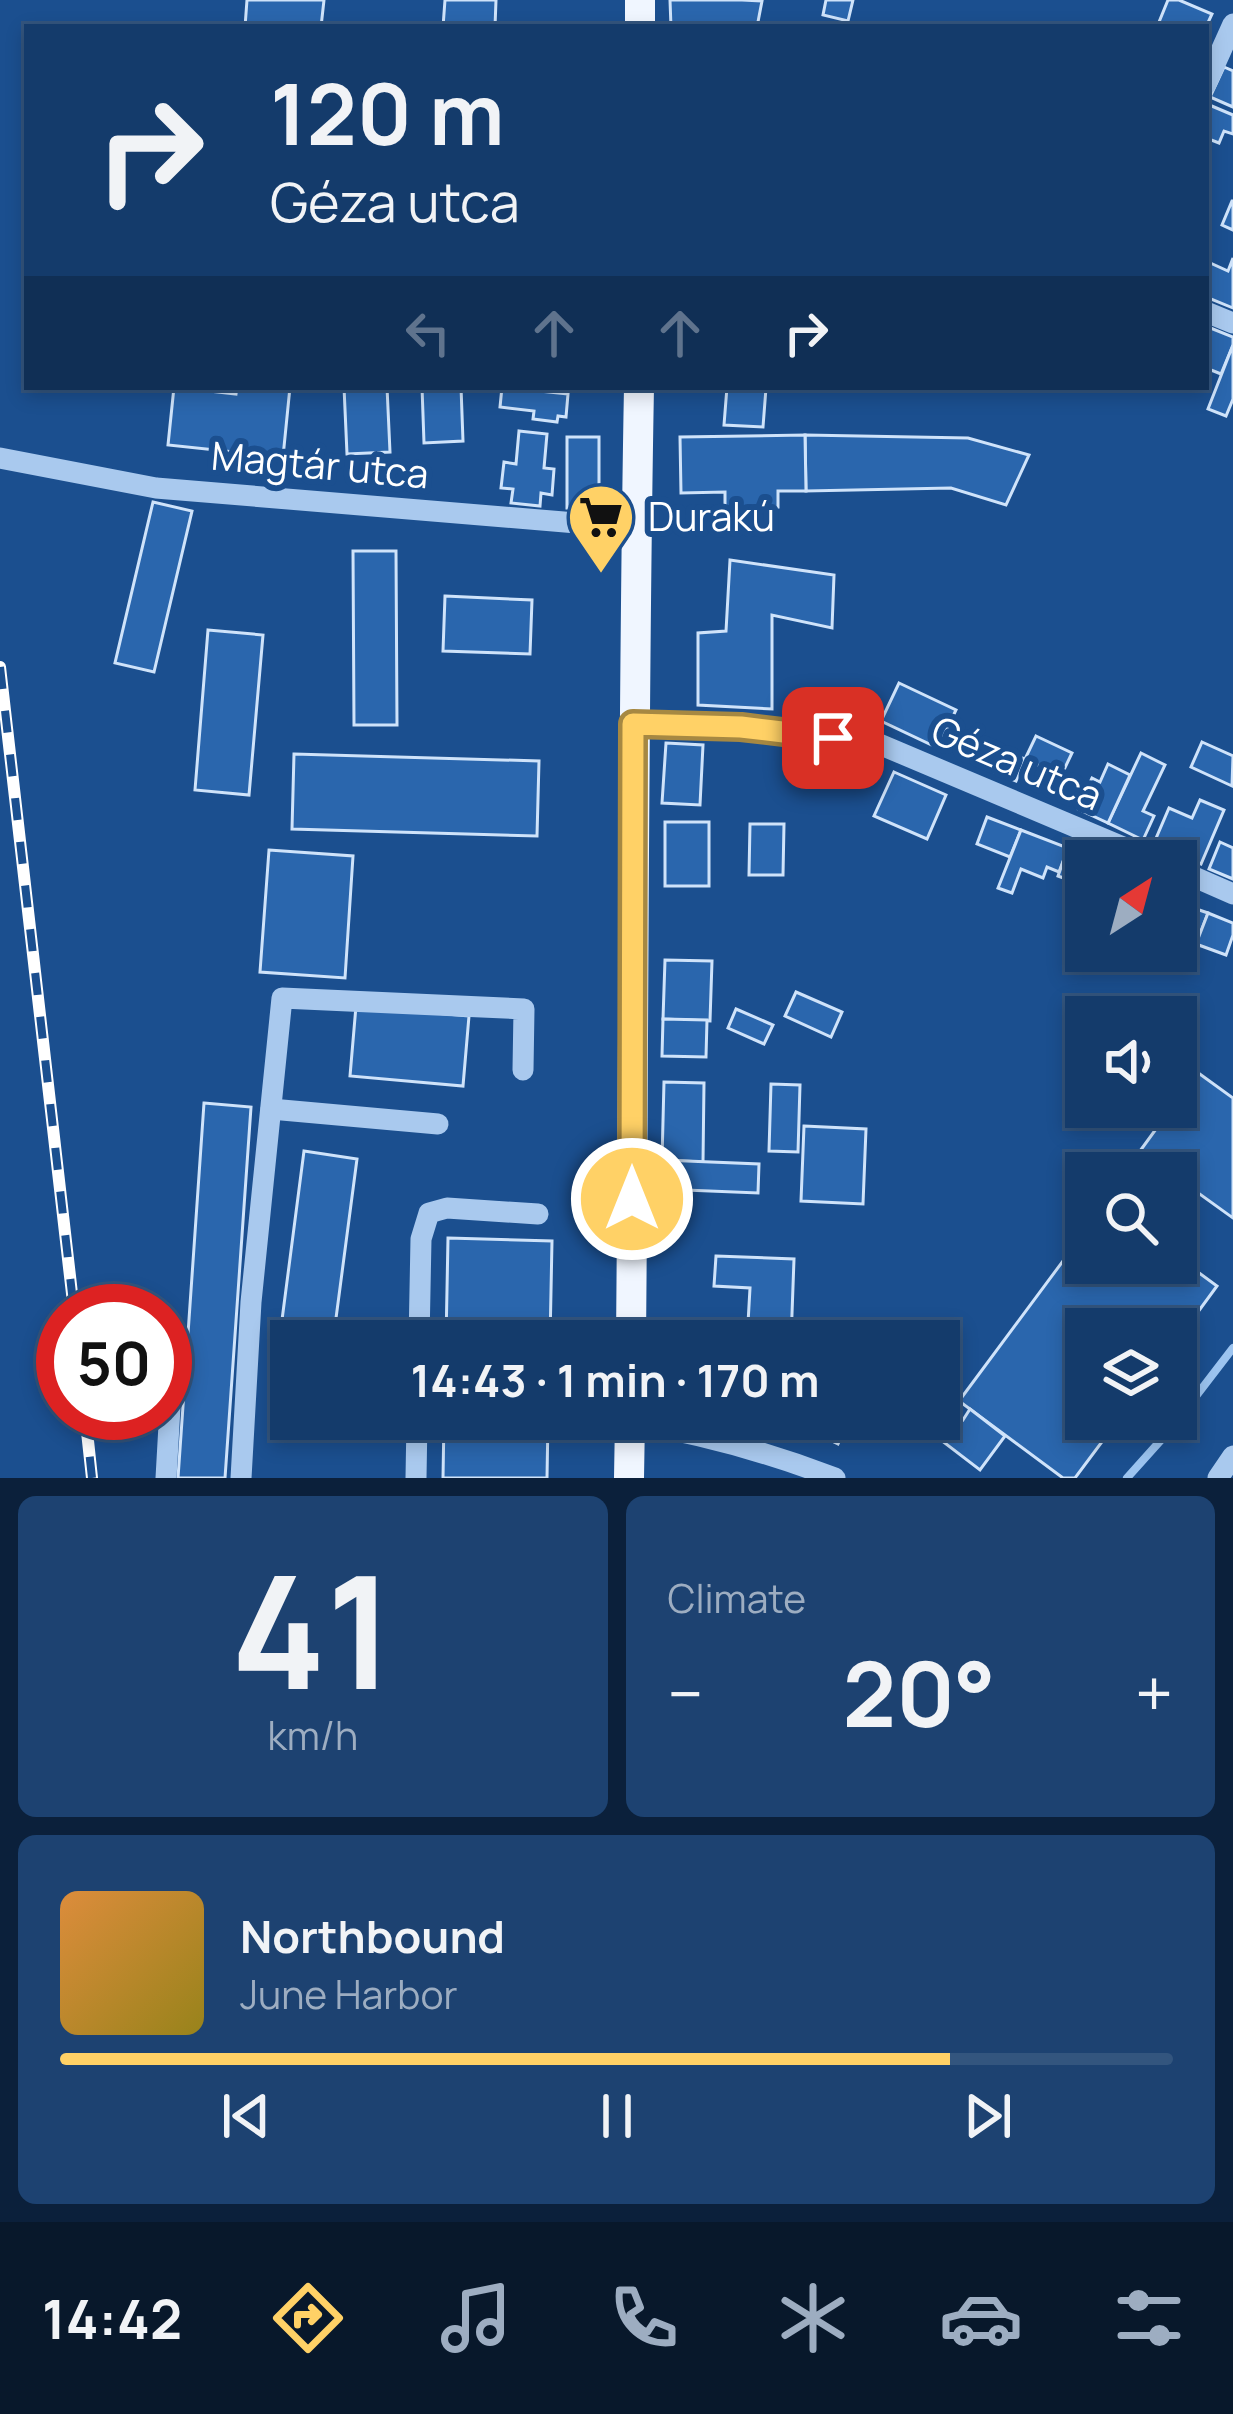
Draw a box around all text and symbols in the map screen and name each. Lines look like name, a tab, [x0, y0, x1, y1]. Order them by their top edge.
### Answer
text: 120 m	[270, 55, 504, 170]
icon: right	[72, 72, 228, 228]
text: Géza utca	[270, 164, 520, 238]
icon: left	[395, 300, 461, 366]
icon: ahead	[521, 300, 587, 366]
icon: ahead	[647, 300, 713, 366]
icon: right	[773, 300, 839, 366]
street label: Magtár utca	[209, 428, 431, 500]
supermarket icon: Durakú	[566, 482, 636, 576]
place label: Durakú	[648, 489, 775, 543]
pin	[782, 687, 884, 789]
street label: Géza utca	[924, 702, 1111, 822]
icon: arrive	[800, 705, 866, 771]
north arrow	[1065, 840, 1197, 972]
map controls	[1065, 840, 1197, 1440]
button: sound	[1065, 996, 1197, 1128]
position arrow	[569, 1136, 695, 1262]
button: search	[1065, 1152, 1197, 1284]
speed limit sign: 50	[36, 1284, 192, 1440]
button: layers	[1065, 1308, 1197, 1440]
text: 14:43 · 1 min · 170 m	[411, 1349, 819, 1411]
text: 41	[231, 1523, 394, 1736]
text: Climate	[668, 1571, 806, 1625]
text: 20°	[842, 1631, 996, 1754]
text: −	[668, 1648, 703, 1738]
text: +	[1135, 1648, 1173, 1738]
text: km/h	[267, 1708, 358, 1762]
text: Northbound	[240, 1905, 505, 1967]
text: June Harbor	[240, 1967, 458, 2021]
icon: previous	[213, 2083, 279, 2149]
icon: pause	[584, 2083, 650, 2149]
icon: next	[955, 2083, 1021, 2149]
icon: directions	[266, 2276, 350, 2360]
icon: music	[434, 2276, 518, 2360]
icon: phone	[602, 2276, 686, 2360]
icon: climate	[771, 2276, 855, 2360]
icon: car	[939, 2276, 1023, 2360]
icon: filters	[1107, 2276, 1191, 2360]
text: 14:42	[42, 2281, 182, 2355]

